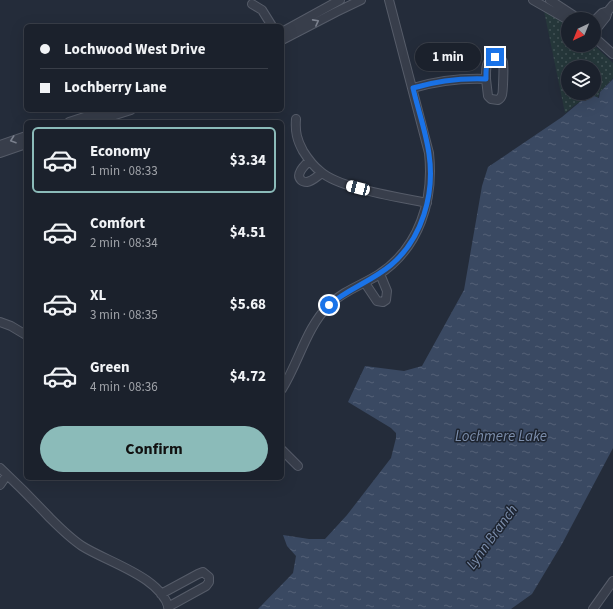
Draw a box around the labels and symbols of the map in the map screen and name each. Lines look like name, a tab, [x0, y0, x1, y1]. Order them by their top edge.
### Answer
north arrow	[561, 12, 601, 52]
one-way arrow	[312, 19, 320, 27]
callout: 1 min	[415, 43, 481, 71]
route end	[486, 48, 504, 66]
one-way arrow	[10, 135, 17, 144]
car	[345, 179, 371, 197]
route start	[320, 296, 338, 314]
water label: Lochmere Lake	[455, 426, 547, 447]
water label: Lynn Branch	[461, 500, 523, 574]

